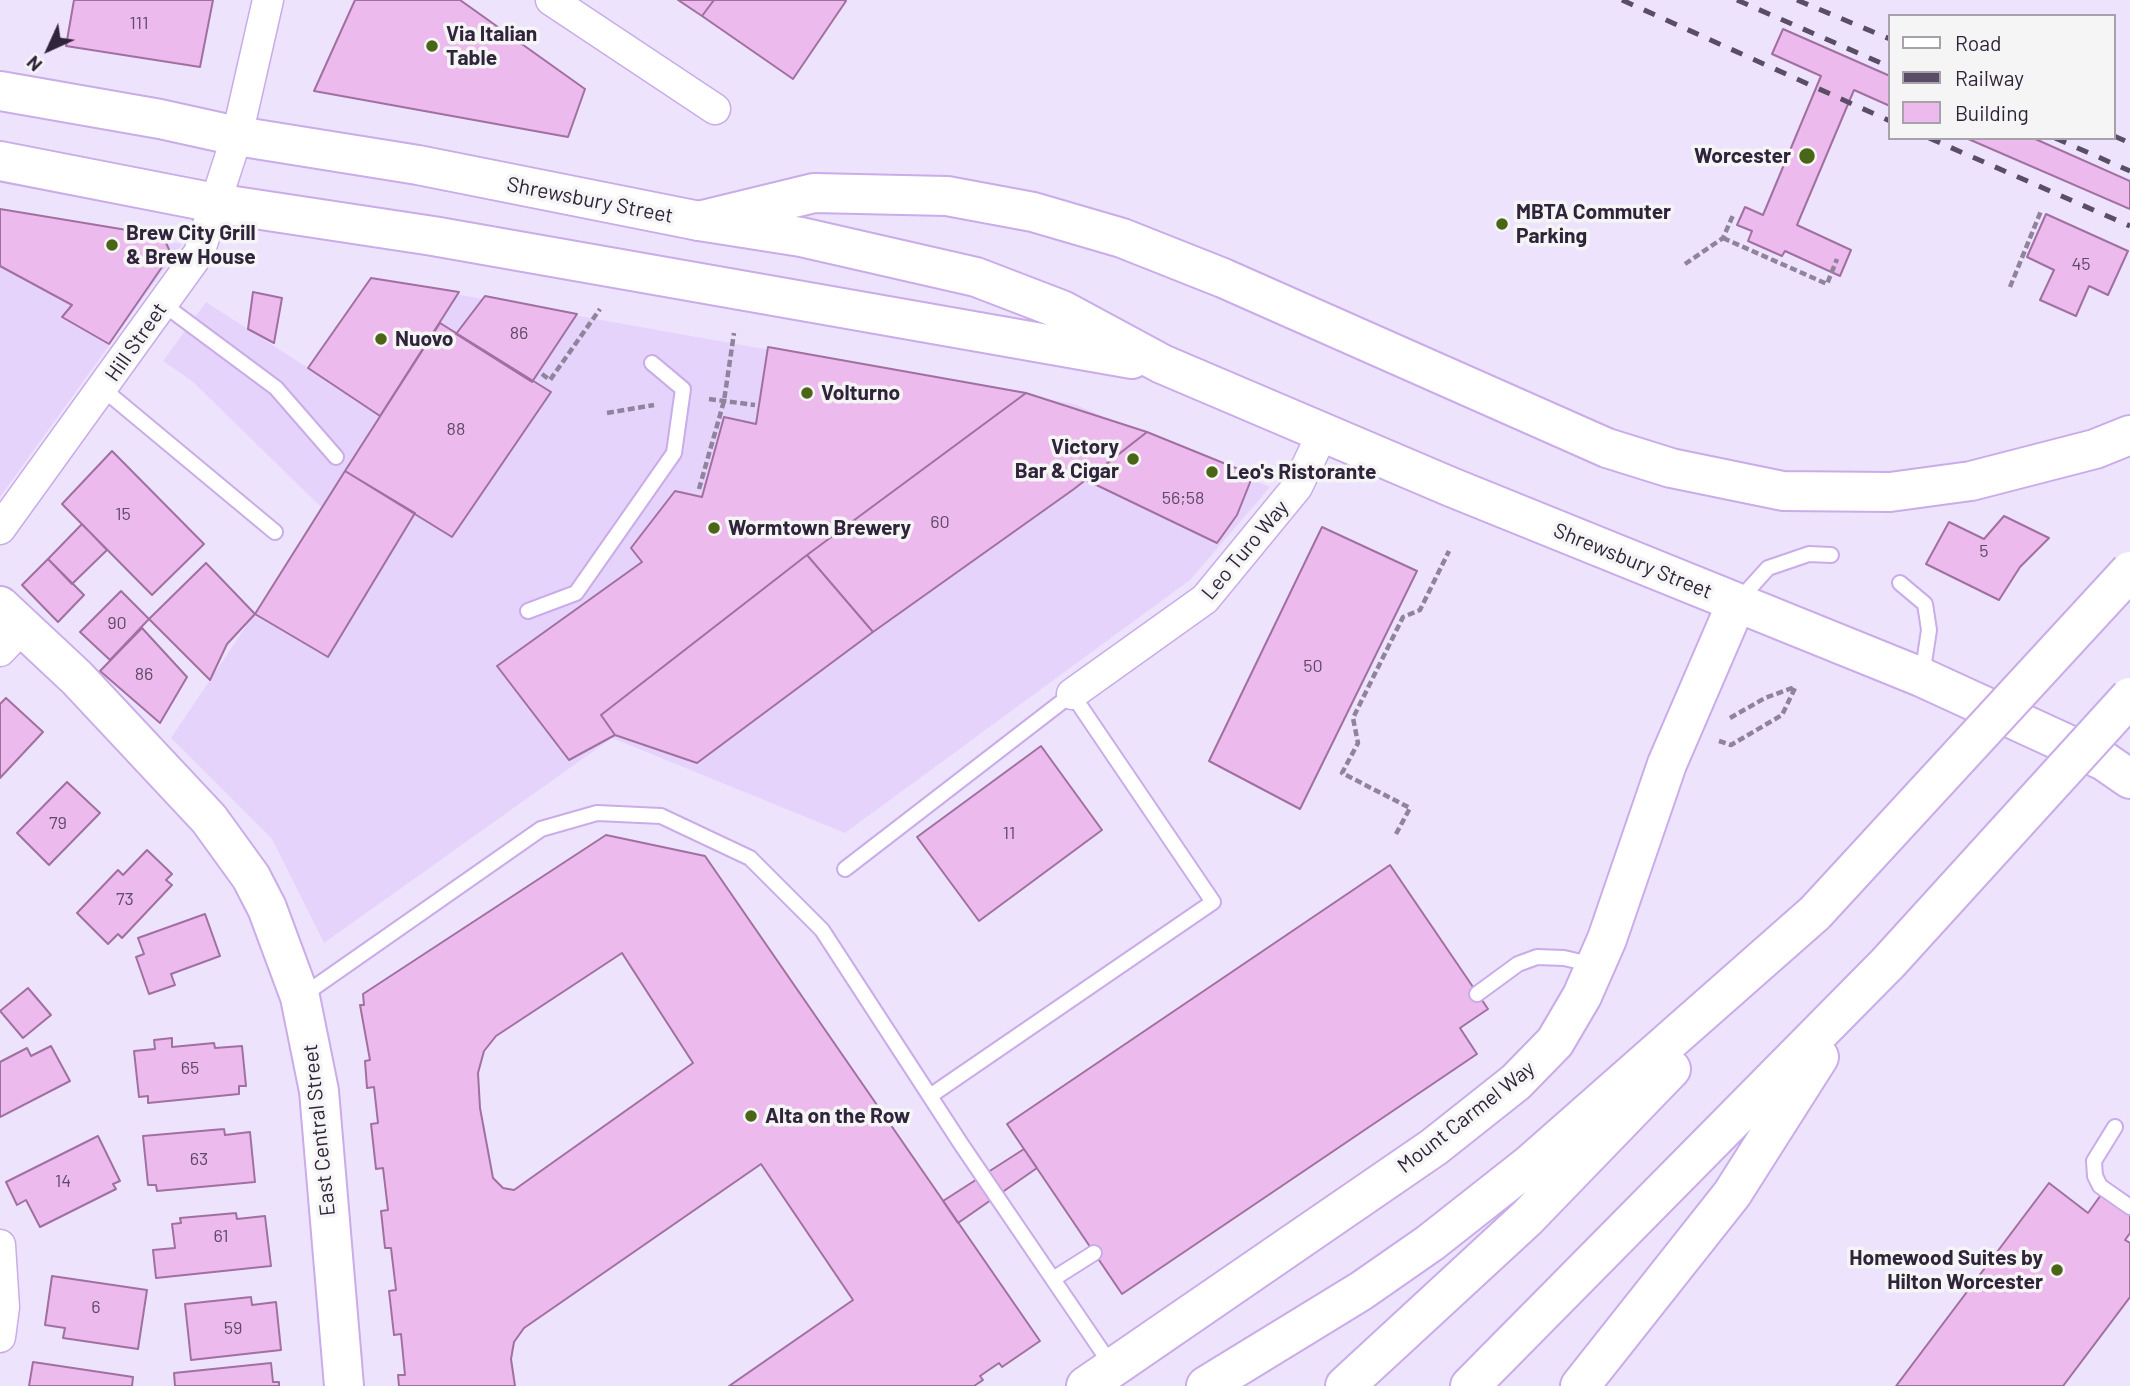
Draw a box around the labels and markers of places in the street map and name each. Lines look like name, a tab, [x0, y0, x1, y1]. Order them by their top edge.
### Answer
place label: Via Italian Table	[446, 21, 537, 71]
marker: Via Italian Table	[424, 38, 440, 54]
place label: Worcester	[1694, 143, 1791, 169]
marker: Worcester	[1797, 146, 1817, 166]
place label: MBTA Commuter Parking	[1516, 199, 1671, 249]
marker: MBTA Commuter Parking	[1494, 216, 1510, 232]
place label: Brew City Grill & Brew House	[126, 220, 256, 270]
marker: Brew City Grill & Brew House	[104, 237, 120, 253]
place label: Nuovo	[395, 326, 453, 352]
marker: Nuovo	[373, 331, 389, 347]
place label: Volturno	[821, 380, 900, 406]
marker: Volturno	[799, 385, 815, 401]
place label: Victory Bar & Cigar	[1015, 434, 1119, 484]
marker: Victory Bar & Cigar	[1125, 451, 1141, 467]
place label: Leo's Ristorante	[1226, 459, 1376, 485]
marker: Leo's Ristorante	[1204, 464, 1220, 480]
place label: Wormtown Brewery	[728, 515, 911, 541]
marker: Wormtown Brewery	[706, 520, 722, 536]
place label: Alta on the Row	[765, 1103, 910, 1129]
marker: Alta on the Row	[743, 1108, 759, 1124]
place label: Homewood Suites by Hilton Worcester	[1849, 1245, 2043, 1295]
marker: Homewood Suites by Hilton Worcester	[2049, 1262, 2065, 1278]

